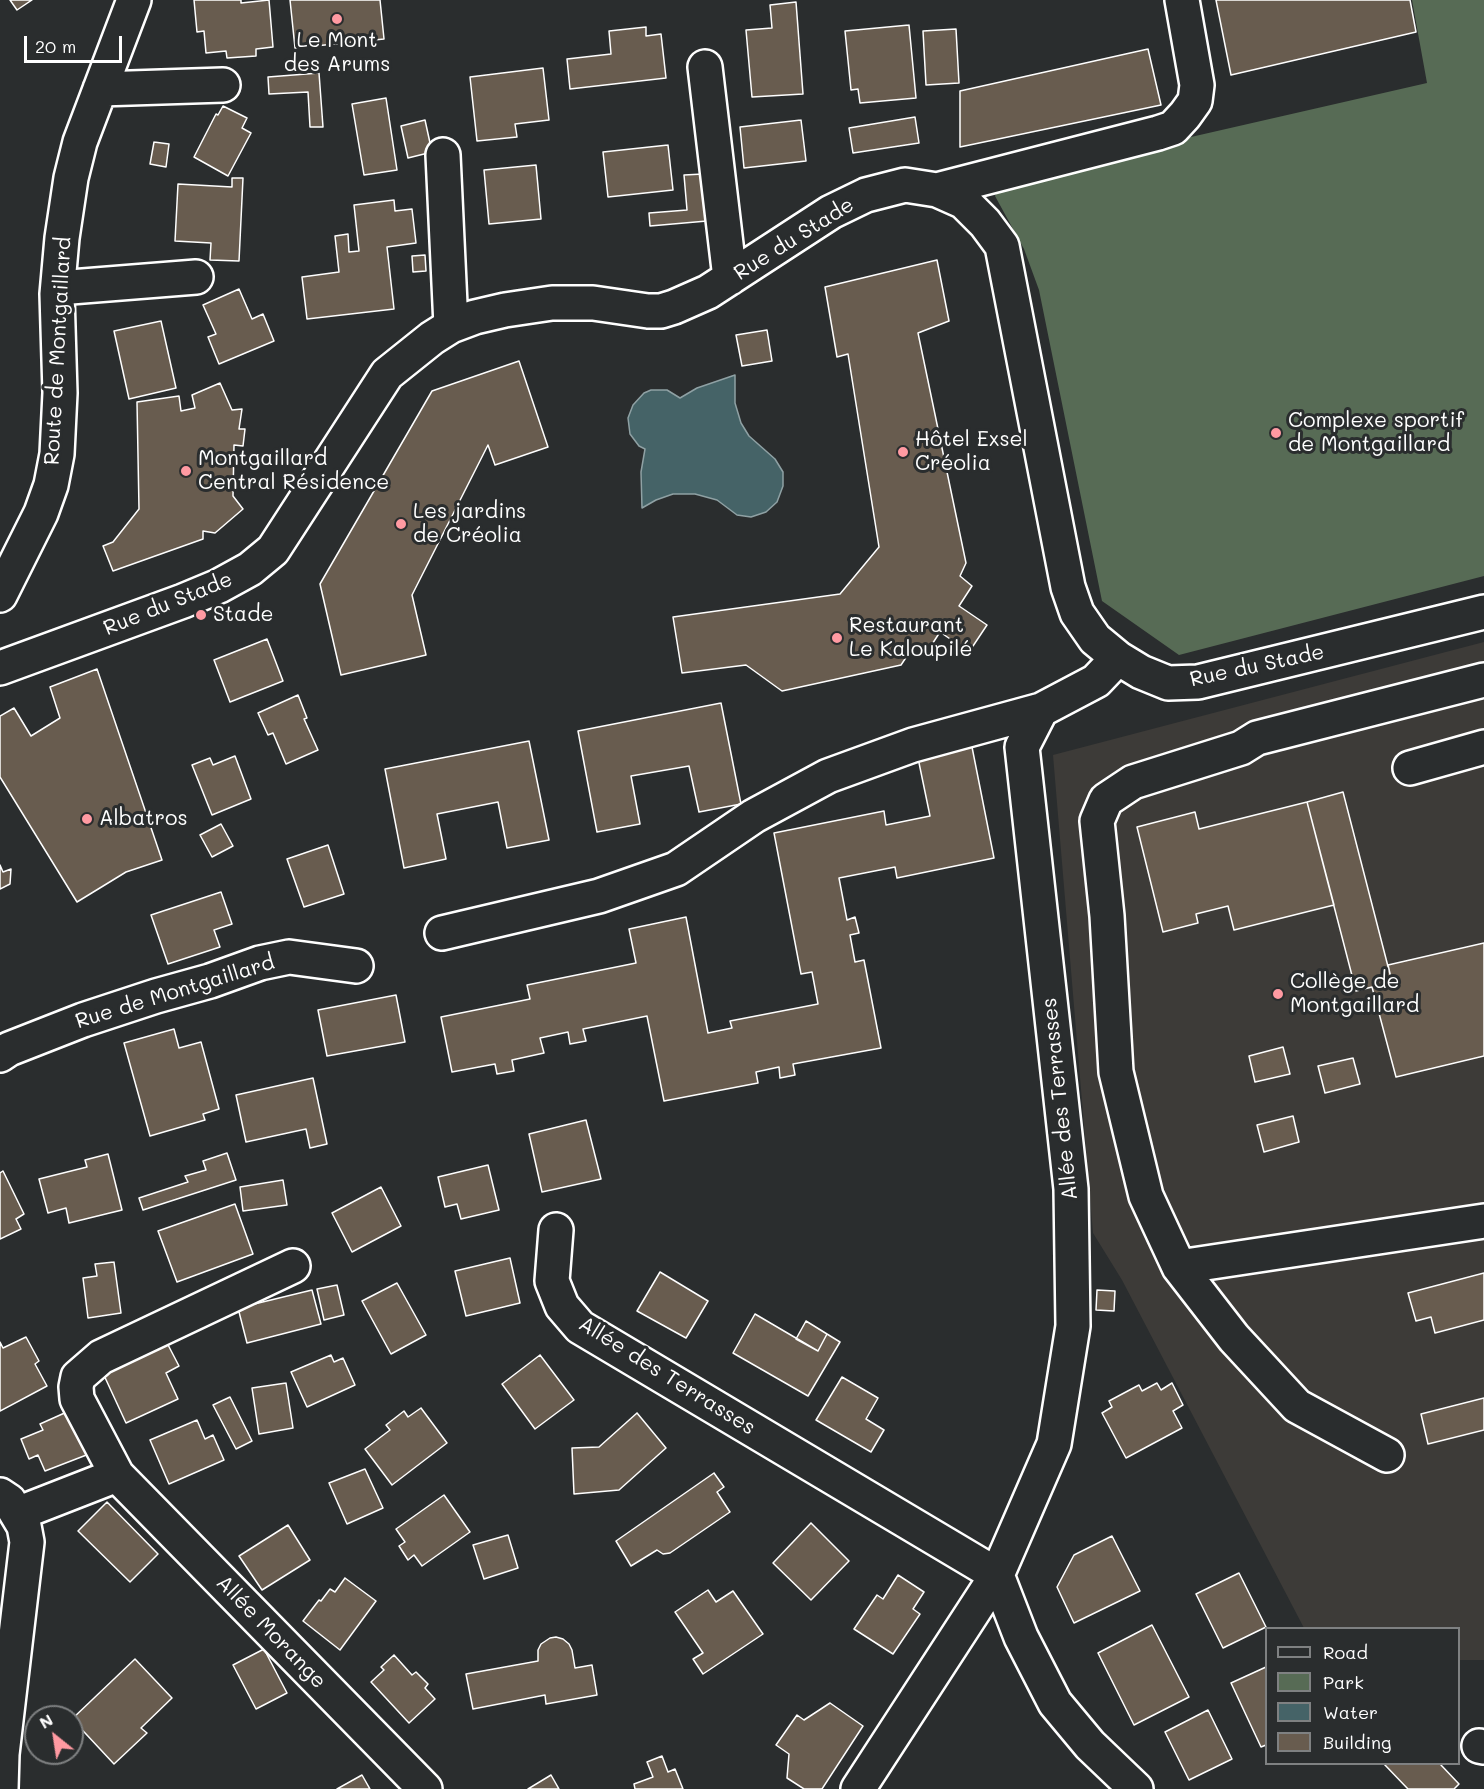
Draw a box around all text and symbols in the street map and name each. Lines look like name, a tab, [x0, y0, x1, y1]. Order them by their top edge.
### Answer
marker: Le Mont des Arums	[330, 12, 344, 26]
scale bar	[27, 24, 124, 62]
place label: Le Mont des Arums	[284, 28, 390, 78]
text: 20 m	[35, 34, 76, 58]
street label: Rue du Stade	[729, 192, 859, 286]
street label: Route de Montgaillard	[39, 236, 77, 466]
place label: Complexe sportif de Montgaillard	[1288, 408, 1464, 458]
marker: Complexe sportif de Montgaillard	[1269, 426, 1283, 440]
place label: Hôtel Exsel Créolia	[915, 427, 1028, 477]
marker: Hôtel Exsel Créolia	[896, 445, 910, 459]
place label: Montgaillard Central Résidence	[198, 446, 389, 496]
marker: Montgaillard Central Résidence	[179, 464, 193, 478]
place label: Les jardins de Créolia	[413, 499, 526, 549]
marker: Les jardins de Créolia	[394, 517, 408, 531]
street label: Rue du Stade	[100, 567, 236, 641]
place label: Stade	[213, 602, 273, 628]
marker: Stade	[194, 608, 208, 622]
place label: Restaurant Le Kaloupilé	[849, 613, 972, 663]
marker: Restaurant Le Kaloupilé	[830, 631, 844, 645]
street label: Rue du Stade	[1188, 639, 1326, 693]
place label: Albatros	[99, 806, 188, 832]
marker: Albatros	[80, 812, 94, 826]
street label: Rue de Montgaillard	[72, 950, 278, 1034]
place label: Collège de Montgaillard	[1290, 969, 1419, 1019]
marker: Collège de Montgaillard	[1271, 987, 1285, 1001]
street label: Allée des Terrasses	[1037, 996, 1083, 1202]
street label: Allée des Terrasses	[574, 1311, 760, 1441]
street label: Allée Morange	[211, 1570, 331, 1694]
legend	[1265, 1627, 1460, 1765]
text: Road	[1323, 1640, 1368, 1664]
text: Park	[1323, 1670, 1364, 1694]
text: Water	[1323, 1700, 1378, 1724]
north arrow	[24, 1705, 84, 1765]
text: N	[35, 1709, 56, 1733]
text: Building	[1323, 1730, 1391, 1754]

